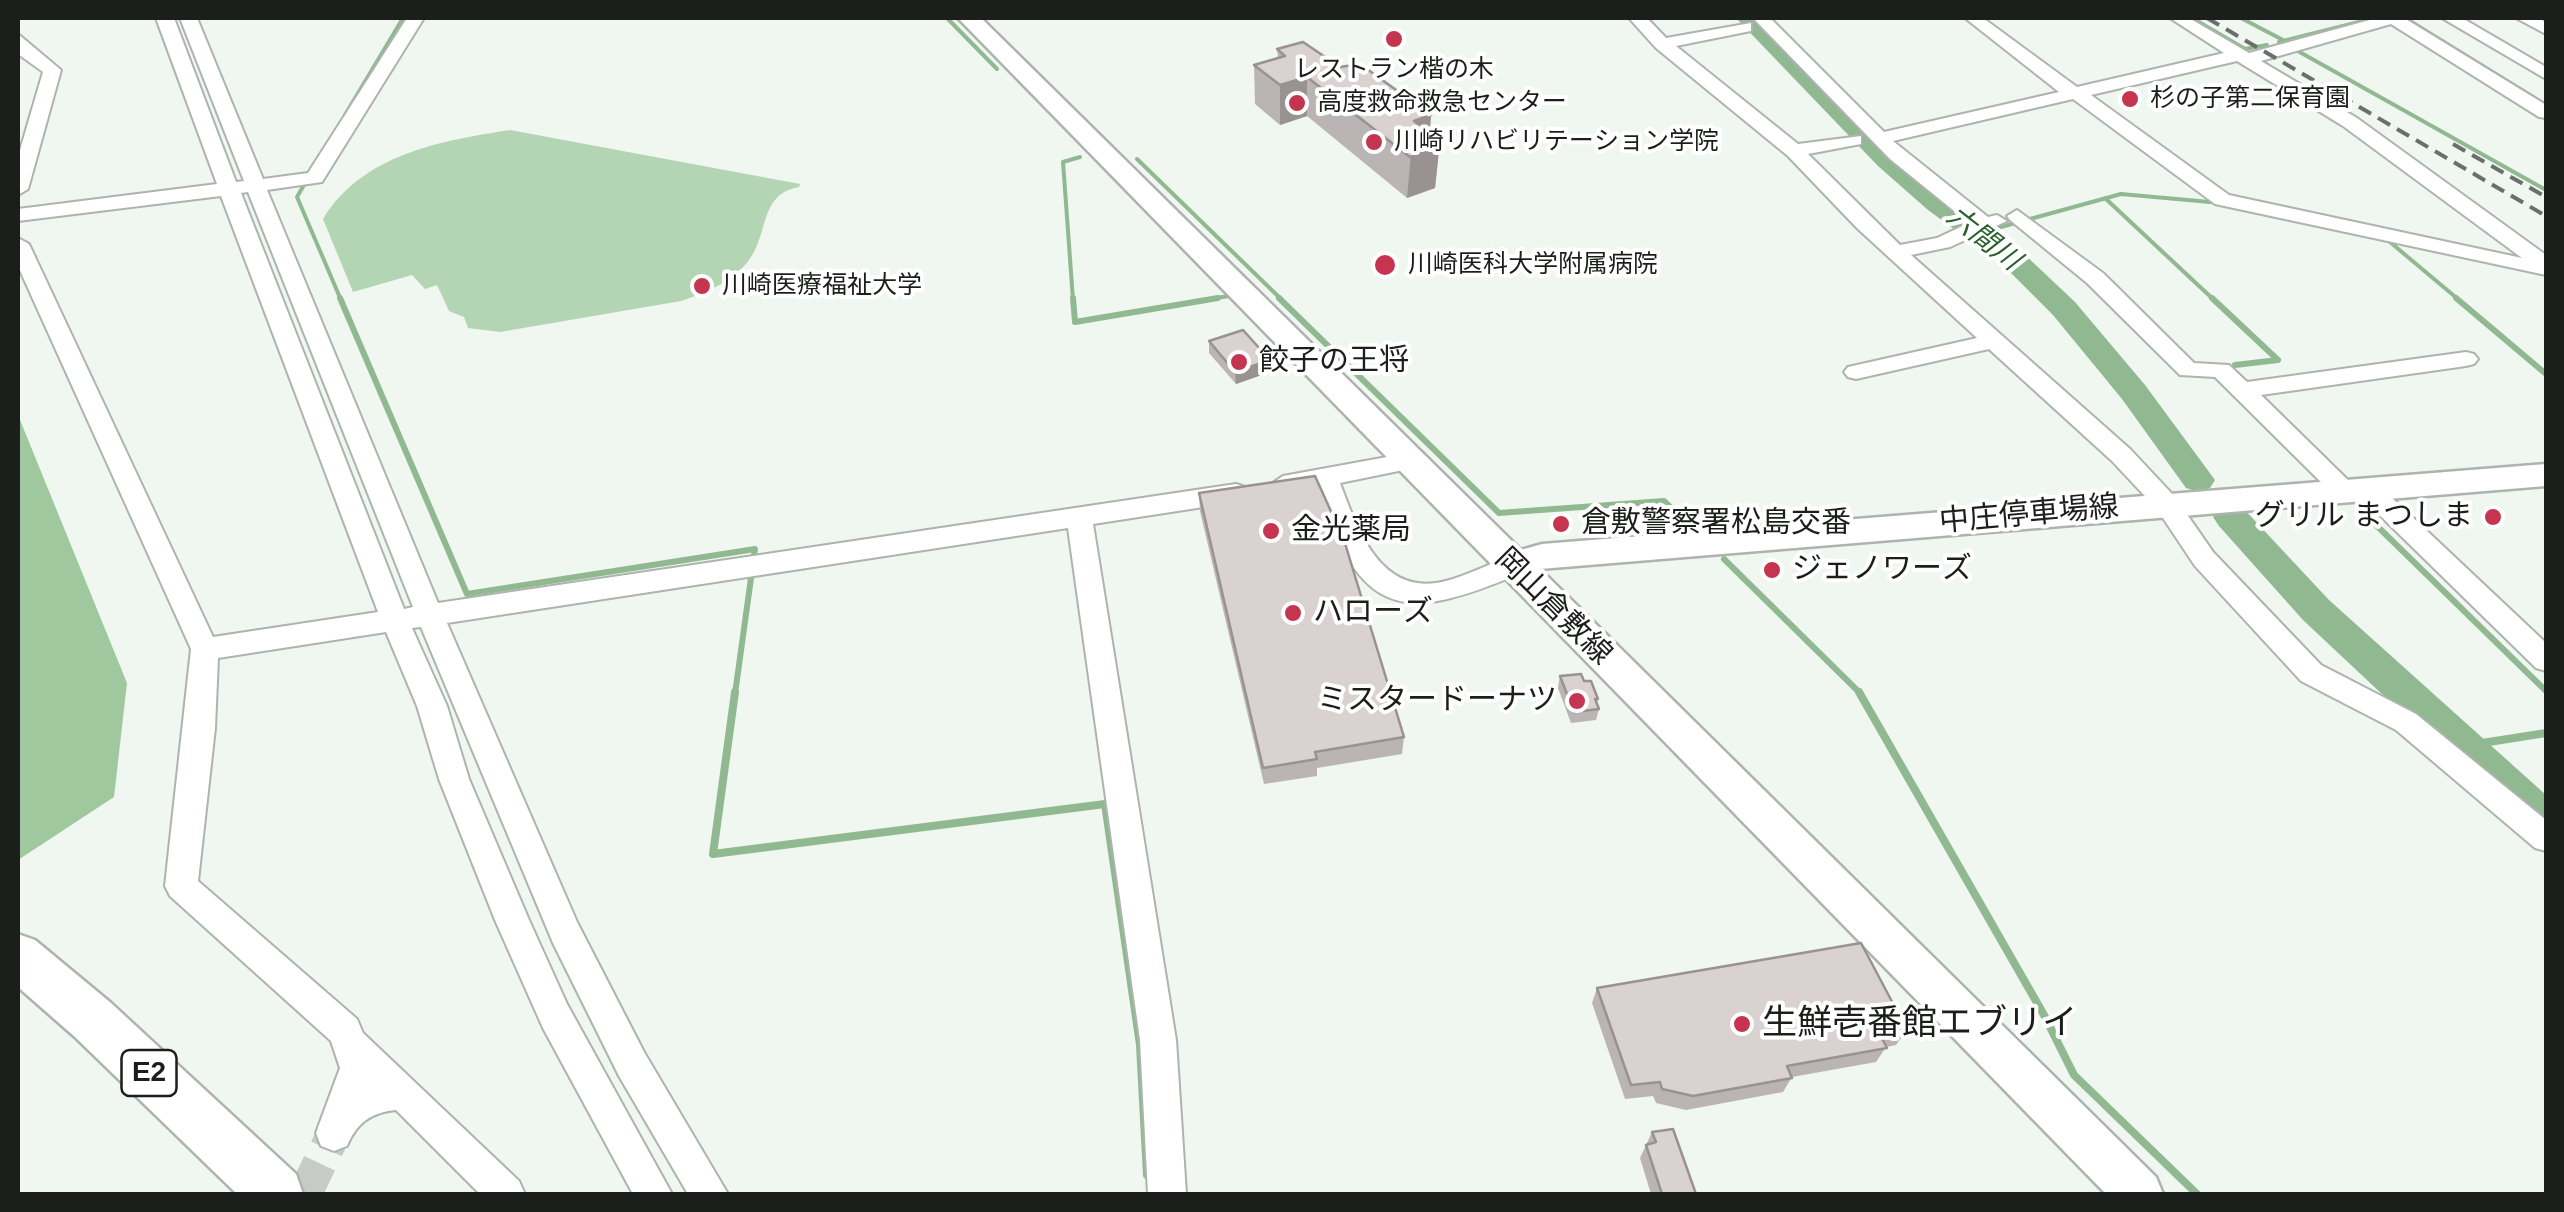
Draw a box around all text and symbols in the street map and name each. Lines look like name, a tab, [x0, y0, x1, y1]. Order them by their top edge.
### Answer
marker: レストラン楷の木	[1383, 28, 1405, 50]
place label: レストラン楷の木	[1294, 55, 1494, 85]
place label: 杉の子第二保育園	[2150, 84, 2350, 114]
place label: 高度救命救急センター	[1317, 88, 1567, 118]
marker: 杉の子第二保育園	[2119, 88, 2141, 110]
marker: 高度救命救急センター	[1286, 92, 1308, 114]
place label: 川崎リハビリテーション学院	[1394, 127, 1719, 157]
marker: 川崎リハビリテーション学院	[1363, 131, 1385, 153]
water label: 六間川	[1940, 200, 2026, 278]
place label: 川崎医科大学附属病院	[1408, 250, 1658, 280]
marker: 川崎医科大学附属病院	[1372, 252, 1398, 278]
place label: 川崎医療福祉大学	[722, 271, 922, 301]
marker: 川崎医療福祉大学	[691, 275, 713, 297]
place label: 餃子の王将	[1259, 344, 1409, 380]
marker: 餃子の王将	[1228, 351, 1250, 373]
street label: 中庄停車場線	[1938, 489, 2120, 541]
place label: グリル まつしま	[2255, 499, 2473, 535]
place label: 倉敷警察署松島交番	[1581, 506, 1851, 542]
marker: グリル まつしま	[2482, 506, 2504, 528]
place label: 金光薬局	[1291, 513, 1411, 549]
marker: 倉敷警察署松島交番	[1550, 513, 1572, 535]
marker: 金光薬局	[1260, 520, 1282, 542]
street label: 岡山倉敷線	[1487, 541, 1619, 673]
place label: ジェノワーズ	[1792, 552, 1972, 588]
marker: ジェノワーズ	[1761, 559, 1783, 581]
place label: ハローズ	[1313, 595, 1433, 631]
marker: ハローズ	[1282, 602, 1304, 624]
place label: ミスタードーナツ	[1317, 683, 1557, 719]
marker: ミスタードーナツ	[1566, 690, 1588, 712]
place label: 生鮮壱番館エブリイ	[1762, 1003, 2077, 1045]
marker: 生鮮壱番館エブリイ	[1731, 1013, 1753, 1035]
road number: E2	[122, 1050, 176, 1096]

